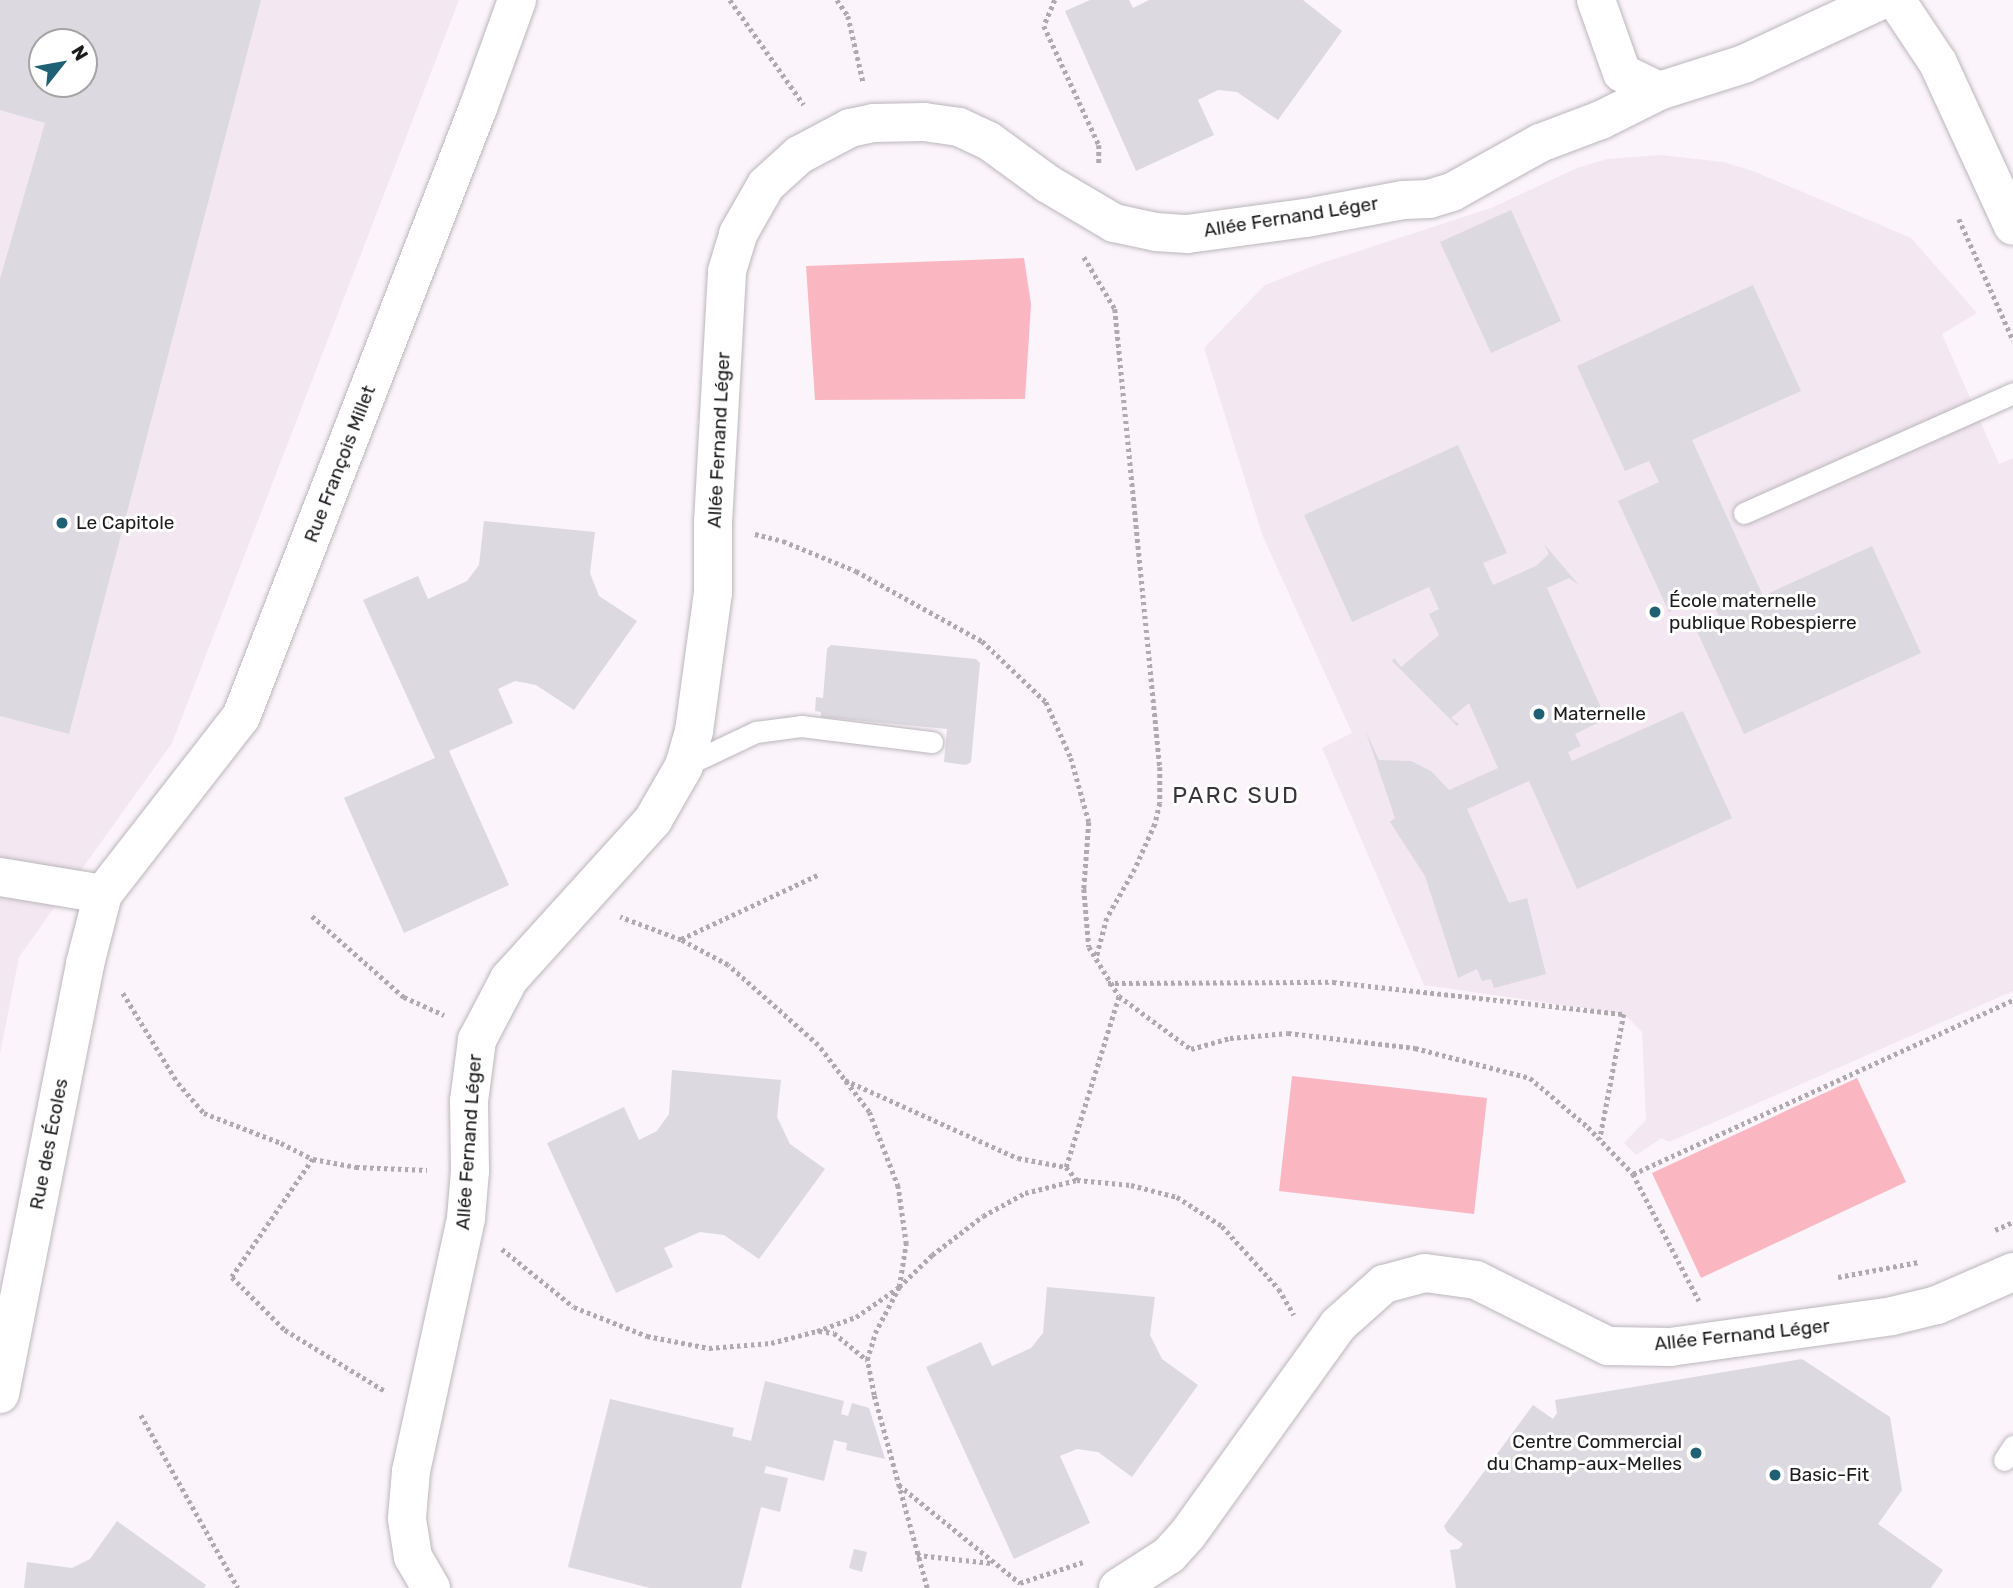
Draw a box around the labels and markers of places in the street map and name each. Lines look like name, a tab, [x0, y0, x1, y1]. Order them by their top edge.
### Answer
place label: Le Capitole	[76, 512, 174, 534]
marker: Le Capitole	[54, 515, 70, 531]
place label: École maternelle publique Robespierre	[1669, 590, 1857, 634]
marker: École maternelle publique Robespierre	[1647, 604, 1663, 620]
place label: Maternelle	[1553, 703, 1646, 725]
marker: Maternelle	[1531, 706, 1547, 722]
place label: Centre Commercial du Champ-aux-Melles	[1487, 1431, 1682, 1475]
marker: Centre Commercial du Champ-aux-Melles	[1688, 1445, 1704, 1461]
place label: Basic-Fit	[1789, 1464, 1869, 1486]
marker: Basic-Fit	[1767, 1467, 1783, 1483]

